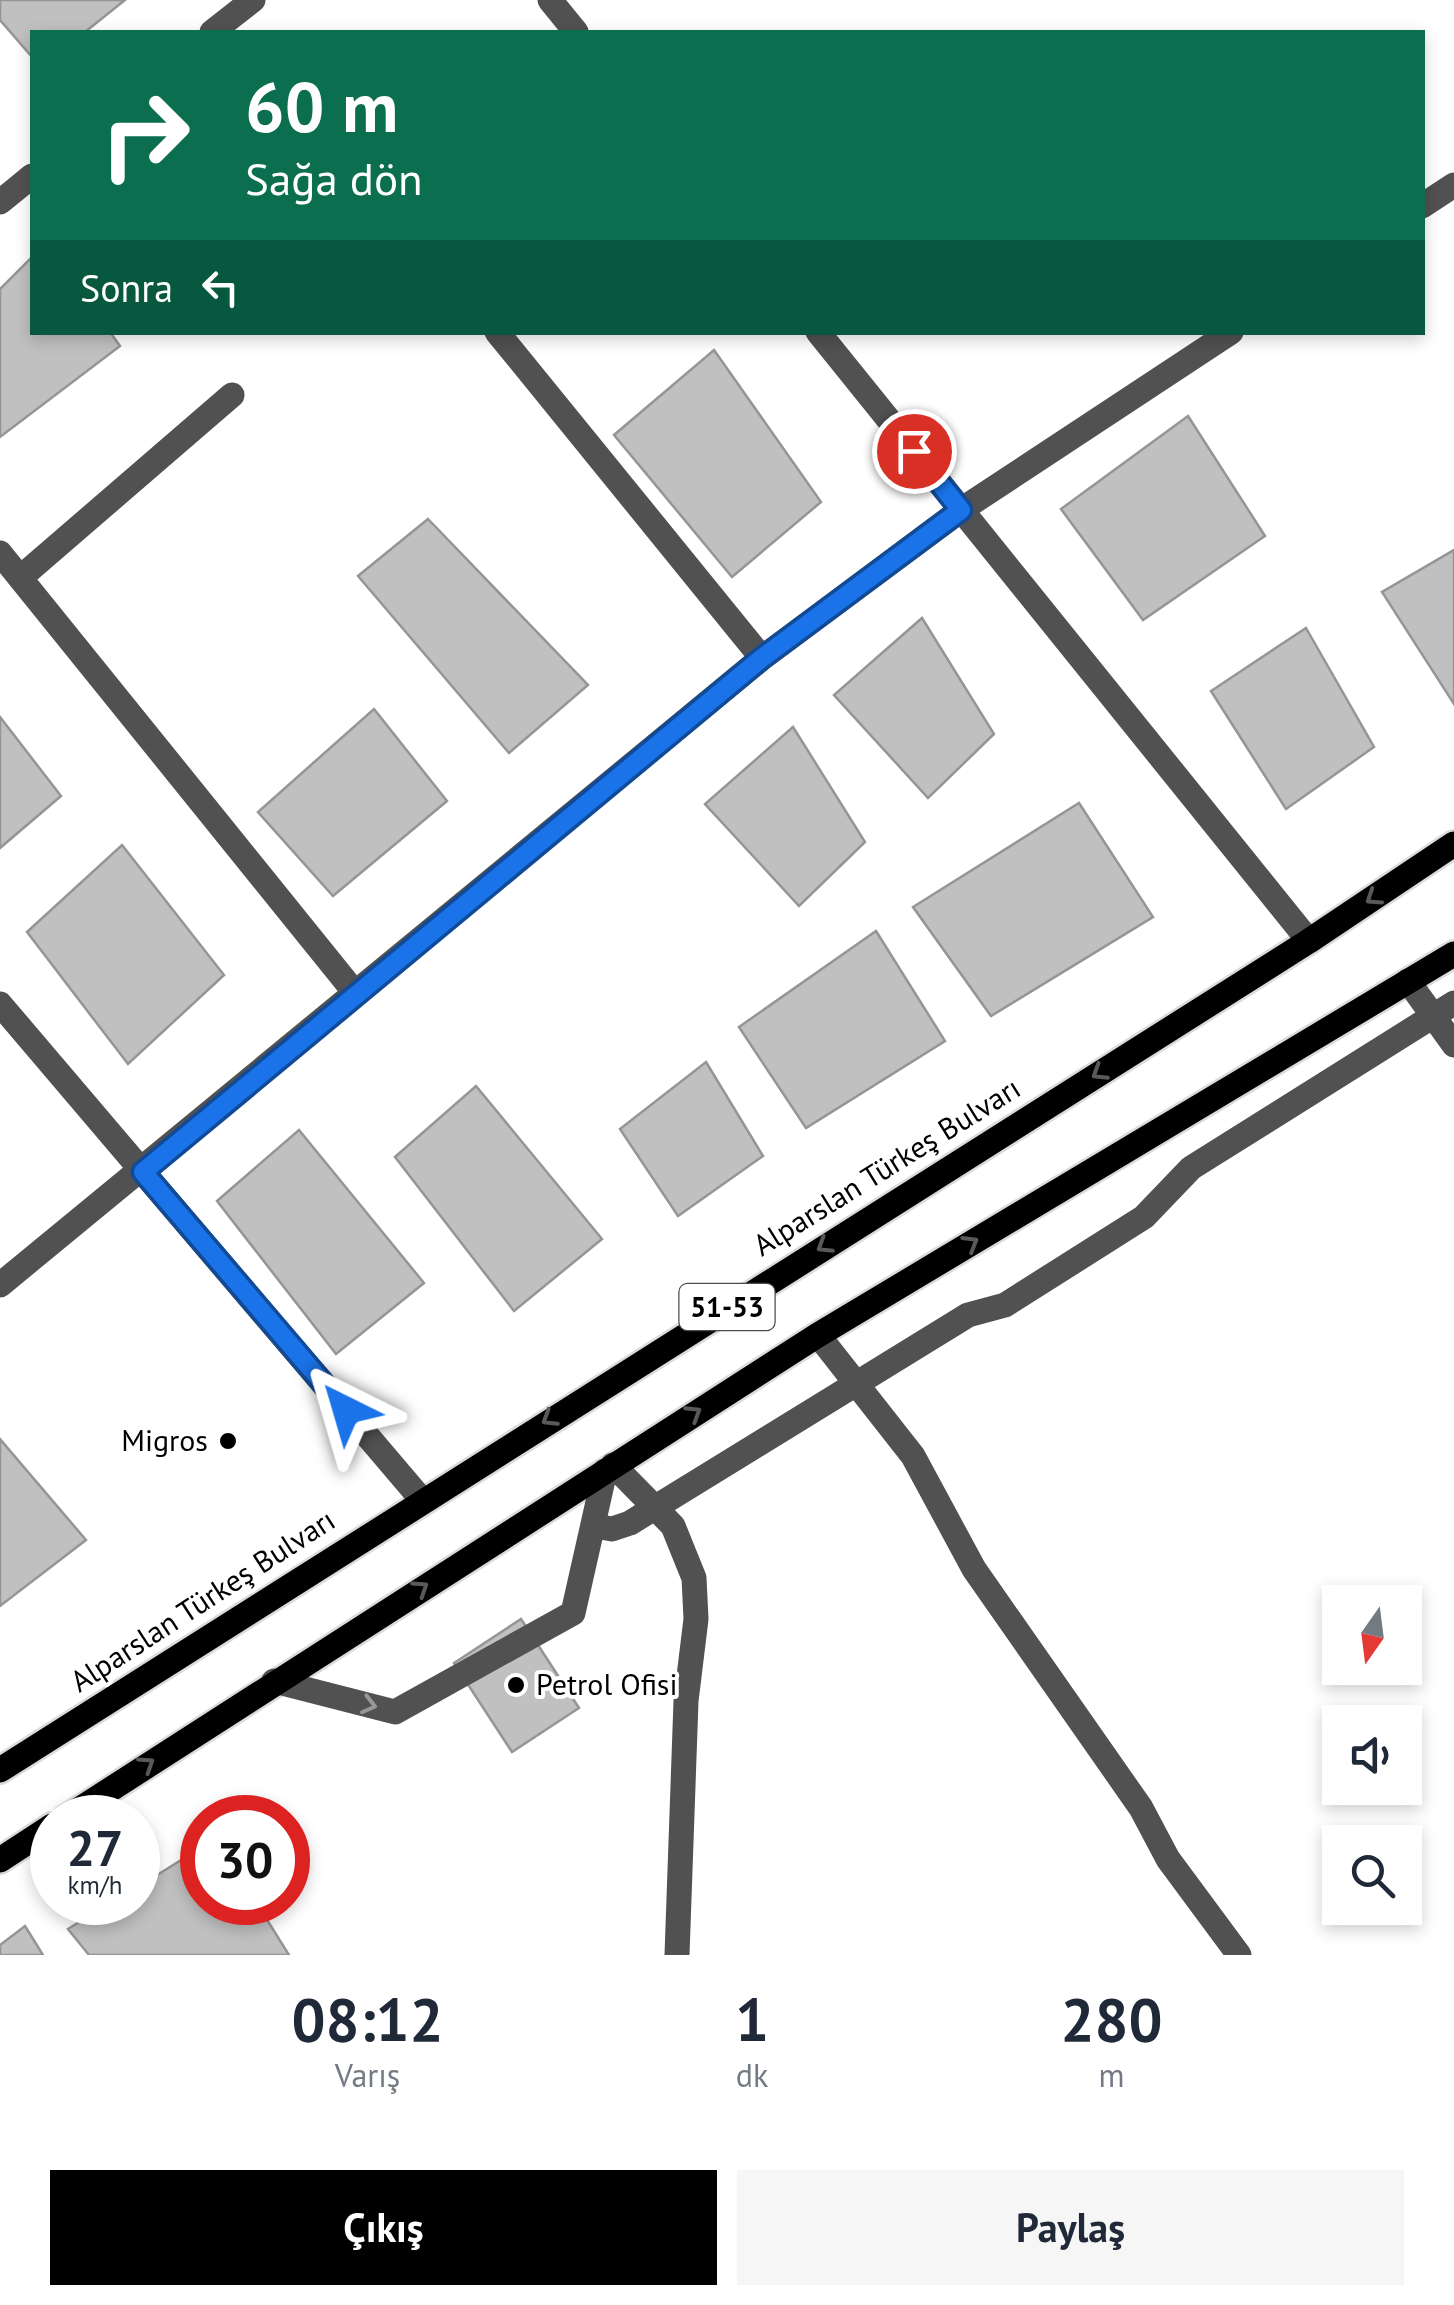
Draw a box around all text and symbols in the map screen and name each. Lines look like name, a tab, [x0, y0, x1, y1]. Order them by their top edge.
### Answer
text: 60 m	[245, 61, 398, 151]
icon: right	[80, 70, 210, 200]
text: Sağa dön	[245, 149, 423, 207]
icon: left	[193, 260, 248, 315]
text: Sonra	[80, 263, 173, 312]
pin	[872, 409, 957, 494]
icon: arrive	[887, 424, 942, 479]
one-way arrow	[1366, 886, 1384, 905]
one-way arrow	[1092, 1061, 1110, 1080]
street label: Alparslan Türkeş Bulvarı	[745, 1068, 1027, 1264]
one-way arrow	[816, 1233, 834, 1252]
one-way arrow	[960, 1236, 978, 1255]
road number: 51-53	[680, 1284, 774, 1330]
position arrow	[294, 1358, 398, 1462]
one-way arrow	[542, 1407, 560, 1426]
one-way arrow	[684, 1407, 702, 1426]
place label: Migros	[121, 1420, 208, 1459]
marker: Migros	[217, 1430, 239, 1452]
street label: Alparslan Türkeş Bulvarı	[62, 1500, 342, 1700]
one-way arrow	[410, 1581, 428, 1600]
north arrow	[1322, 1585, 1422, 1685]
map controls	[1322, 1585, 1422, 1925]
place label: Petrol Ofisi	[536, 1664, 678, 1703]
marker: Petrol Ofisi	[505, 1674, 527, 1696]
one-way arrow	[360, 1694, 377, 1715]
button: sound	[1322, 1705, 1422, 1805]
one-way arrow	[137, 1758, 155, 1777]
speed limit sign: 30	[180, 1795, 310, 1925]
text: 27	[67, 1815, 123, 1880]
button: search	[1322, 1825, 1422, 1925]
text: km/h	[68, 1869, 122, 1901]
text: 08:12	[291, 1980, 444, 2058]
text: 1	[735, 1980, 769, 2058]
text: 280	[1060, 1980, 1163, 2058]
text: Varış	[335, 2054, 400, 2096]
text: dk	[736, 2054, 768, 2096]
text: m	[1099, 2054, 1125, 2096]
button: Çıkış	[50, 2170, 717, 2285]
button: Paylaş	[737, 2170, 1404, 2285]

